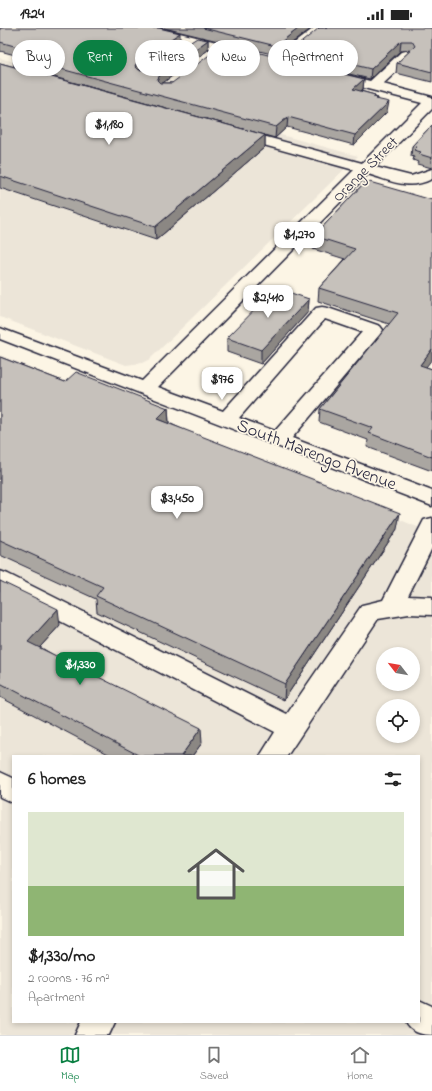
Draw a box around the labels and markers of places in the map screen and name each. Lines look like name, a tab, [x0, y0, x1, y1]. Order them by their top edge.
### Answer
pin: $1,180	[76, 112, 142, 146]
pin: $1,270	[266, 222, 332, 256]
pin: $2,410	[235, 285, 301, 319]
pin: $976	[198, 367, 246, 401]
pin: $3,450	[144, 486, 210, 520]
pin: $1,330	[47, 652, 113, 686]

